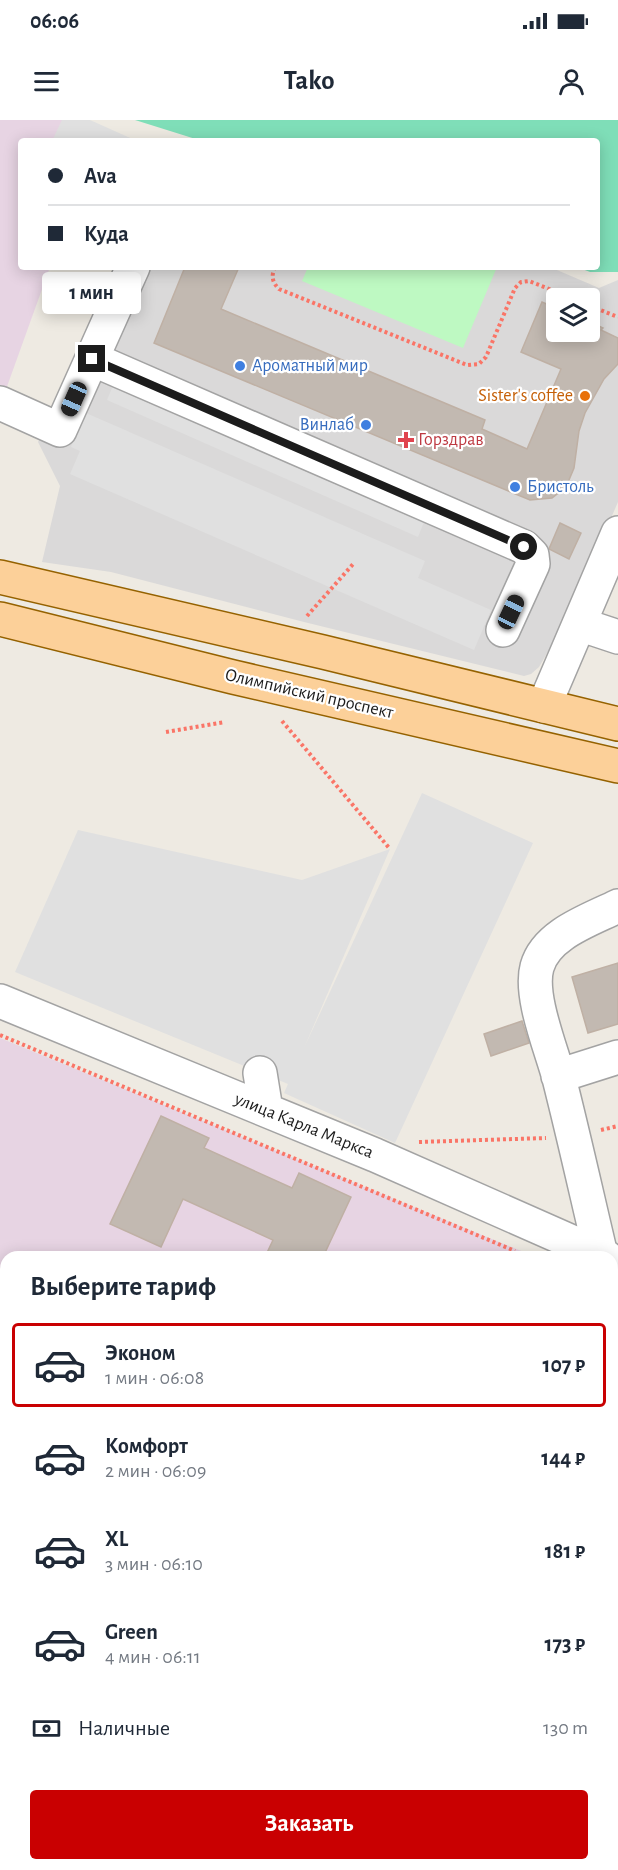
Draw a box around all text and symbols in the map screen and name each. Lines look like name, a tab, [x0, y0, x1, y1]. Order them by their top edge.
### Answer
text: 06:06	[30, 10, 79, 32]
icon: menu	[30, 65, 63, 98]
icon: person	[555, 65, 588, 98]
text: Tako	[283, 67, 335, 94]
text: Ava	[84, 165, 117, 187]
text: Куда	[84, 223, 129, 245]
callout: 1 мин	[42, 272, 142, 314]
text: 1 мин	[69, 283, 114, 303]
map controls	[546, 288, 600, 342]
button: layers	[546, 288, 600, 342]
route end	[78, 345, 105, 372]
place label: Ароматный мир	[252, 357, 368, 375]
marker: Ароматный мир	[233, 359, 247, 373]
car	[58, 379, 90, 419]
place label: Sister's coffee	[478, 387, 573, 405]
marker: Sister's coffee	[578, 389, 592, 403]
place label: Винлаб	[300, 415, 354, 434]
marker: Винлаб	[359, 418, 373, 432]
place label: Горздрав	[418, 431, 484, 449]
marker: Горздрав	[399, 433, 413, 447]
place label: Бристоль	[527, 478, 594, 496]
marker: Бристоль	[508, 480, 522, 494]
route start	[510, 533, 537, 560]
car	[495, 592, 527, 632]
street label: Олимпийский проспект	[223, 666, 396, 722]
street label: улица Карла Маркса	[231, 1090, 376, 1162]
text: Выберите тариф	[30, 1273, 216, 1300]
icon: car	[33, 1338, 87, 1392]
text: Эконом	[105, 1342, 176, 1364]
text: 107 ₽	[542, 1354, 585, 1376]
text: 1 мин · 06:08	[105, 1368, 204, 1388]
icon: car	[33, 1431, 87, 1485]
text: Комфорт	[105, 1435, 188, 1457]
text: 144 ₽	[541, 1447, 585, 1469]
text: 2 мин · 06:09	[105, 1461, 206, 1481]
icon: car	[33, 1524, 87, 1578]
text: XL	[105, 1528, 128, 1550]
text: 181 ₽	[545, 1540, 585, 1562]
text: 3 мин · 06:10	[105, 1554, 203, 1574]
icon: car	[33, 1617, 87, 1671]
text: Green	[105, 1621, 158, 1643]
text: 173 ₽	[544, 1633, 585, 1655]
text: 4 мин · 06:11	[105, 1647, 201, 1667]
icon: cash	[30, 1712, 63, 1745]
text: Наличные	[78, 1717, 170, 1739]
text: 130 m	[543, 1718, 588, 1738]
button: Заказать	[30, 1790, 588, 1859]

